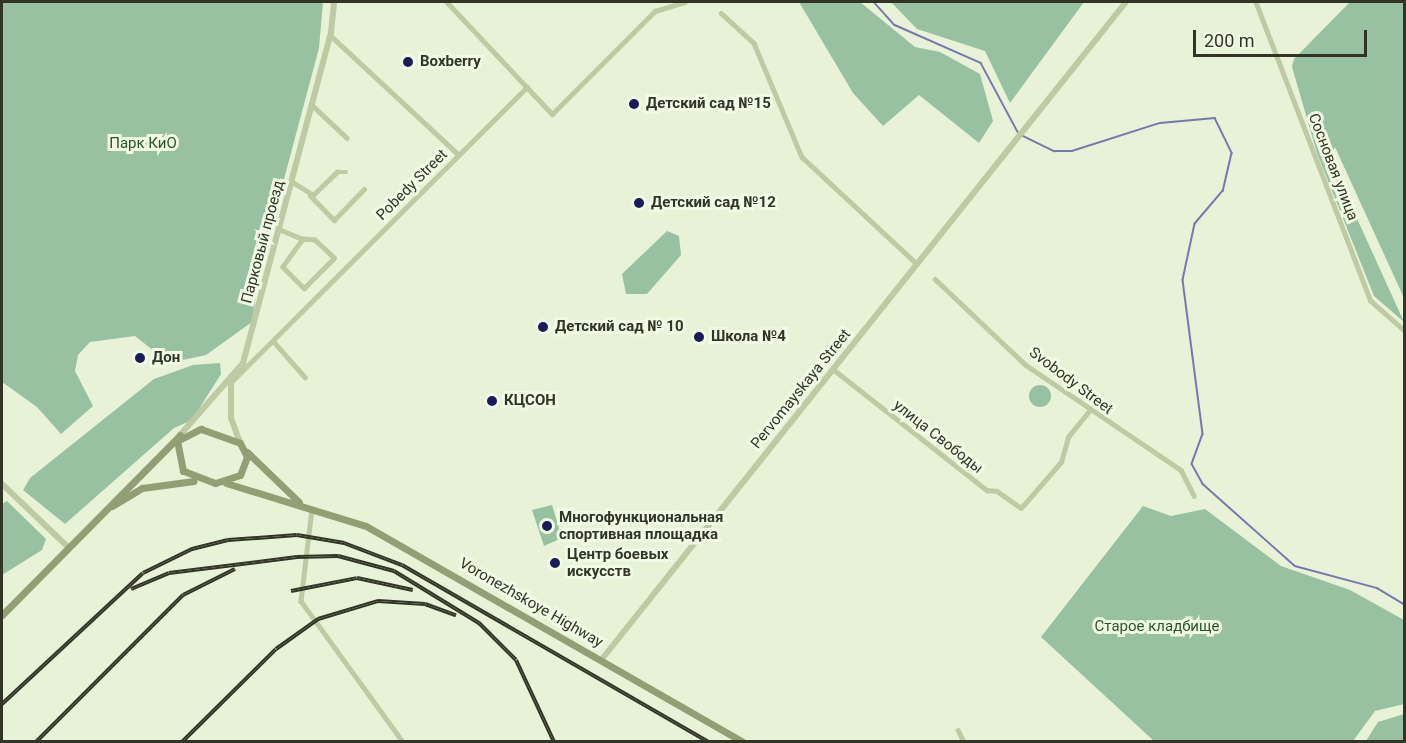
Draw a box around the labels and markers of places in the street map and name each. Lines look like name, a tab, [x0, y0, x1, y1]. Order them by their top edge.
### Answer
place label: Boxberry	[420, 53, 481, 71]
marker: Boxberry	[401, 55, 415, 69]
place label: Детский сад №15	[646, 95, 771, 113]
marker: Детский сад №15	[627, 97, 641, 111]
place label: Детский сад №12	[651, 194, 776, 212]
marker: Детский сад №12	[632, 196, 646, 210]
place label: Детский сад № 10	[555, 318, 683, 336]
marker: Детский сад № 10	[536, 320, 550, 334]
place label: Школа №4	[711, 328, 786, 346]
marker: Школа №4	[692, 330, 706, 344]
place label: Дон	[152, 349, 180, 367]
marker: Дон	[133, 351, 147, 365]
place label: КЦСОН	[504, 392, 556, 410]
marker: КЦСОН	[485, 394, 499, 408]
place label: Многофункциональная спортивная площадка	[559, 508, 723, 543]
marker: Многофункциональная спортивная площадка	[540, 519, 554, 533]
place label: Центр боевых искусств	[567, 545, 668, 580]
marker: Центр боевых искусств	[548, 556, 562, 570]

